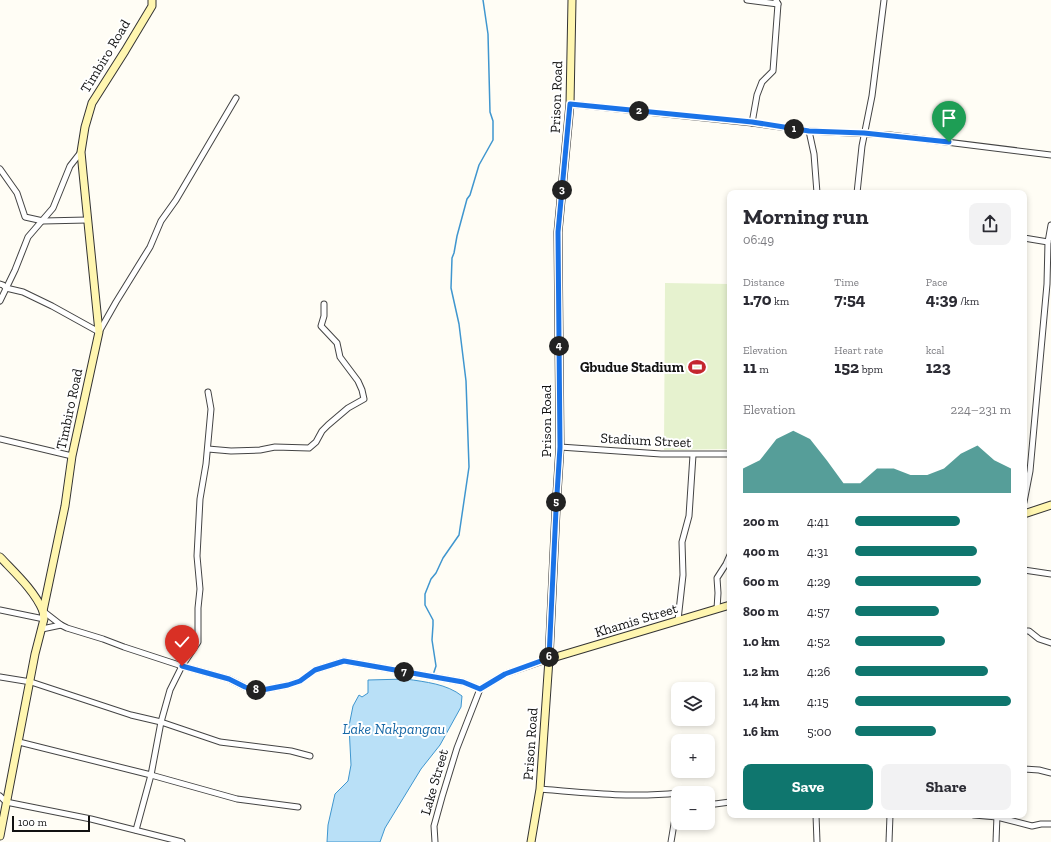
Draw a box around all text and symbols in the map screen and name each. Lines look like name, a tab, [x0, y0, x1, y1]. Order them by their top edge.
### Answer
street label: Timbiro Road	[77, 16, 134, 96]
street label: Prison Road	[547, 60, 566, 134]
pin: 2	[629, 101, 649, 121]
pin	[932, 101, 966, 142]
text: 2	[636, 104, 642, 117]
icon: arrive	[938, 107, 960, 129]
pin: 1	[784, 119, 804, 139]
text: 1	[792, 122, 796, 135]
pin: 3	[552, 180, 572, 200]
text: 3	[559, 183, 565, 196]
text: Morning run	[743, 203, 869, 230]
button: share	[969, 203, 1011, 245]
text: 06:49	[743, 232, 774, 247]
text: Distance	[743, 276, 785, 289]
text: Time	[834, 276, 859, 289]
text: Pace	[926, 276, 947, 289]
text: 1.70	[743, 289, 772, 309]
text: 7:54	[834, 289, 866, 309]
text: 4:39	[926, 289, 958, 309]
text: km	[772, 295, 789, 308]
text: /km	[958, 295, 979, 308]
pin: 4	[549, 336, 569, 356]
text: 4	[556, 339, 562, 352]
text: Elevation	[743, 344, 787, 357]
text: Heart rate	[834, 344, 883, 357]
text: kcal	[926, 344, 945, 357]
sports icon: Gbudue Stadium	[687, 357, 707, 377]
text: 11	[743, 357, 757, 377]
text: 152	[834, 357, 859, 377]
text: 123	[926, 357, 951, 377]
place label: Gbudue Stadium	[580, 359, 685, 376]
text: m	[757, 363, 769, 376]
text: bpm	[859, 363, 883, 376]
street label: Timbiro Road	[53, 367, 86, 451]
street label: Prison Road	[538, 384, 555, 457]
text: Elevation	[743, 402, 795, 417]
text: 224–231 m	[951, 402, 1011, 417]
street label: Stadium Street	[600, 430, 693, 451]
pin: 5	[546, 492, 566, 512]
text: 5	[553, 495, 559, 508]
text: 200 m	[743, 514, 779, 529]
text: 4:41	[807, 514, 829, 529]
text: 400 m	[743, 544, 779, 559]
text: 4:31	[807, 544, 828, 559]
text: 600 m	[743, 574, 779, 589]
text: 4:29	[807, 574, 831, 589]
street label: Khamis Street	[593, 600, 680, 641]
text: 800 m	[743, 604, 779, 619]
text: 4:57	[807, 604, 830, 619]
pin	[165, 625, 199, 666]
icon: check	[171, 631, 193, 653]
text: 1.0 km	[743, 634, 780, 649]
text: 4:52	[807, 634, 830, 649]
pin: 6	[539, 647, 559, 667]
text: 6	[546, 650, 552, 663]
pin: 7	[394, 662, 414, 682]
text: 1.2 km	[743, 664, 779, 679]
text: 4:26	[807, 664, 831, 679]
text: 7	[401, 665, 407, 678]
pin: 8	[246, 680, 266, 700]
map controls	[671, 682, 715, 830]
button: layers	[671, 682, 715, 726]
text: 8	[253, 683, 259, 696]
text: 1.4 km	[743, 694, 780, 709]
text: 4:15	[807, 694, 829, 709]
street label: Prison Road	[519, 707, 542, 781]
water label: Lake Nakpangau	[343, 720, 446, 738]
text: 1.6 km	[743, 724, 779, 739]
text: 5:00	[807, 724, 832, 739]
button: +	[671, 734, 715, 778]
street label: Lake Street	[417, 746, 452, 817]
button: Save	[743, 764, 873, 810]
button: Share	[881, 764, 1011, 810]
button: −	[671, 786, 715, 830]
scale bar	[12, 814, 90, 833]
text: 100 m	[18, 816, 47, 829]

